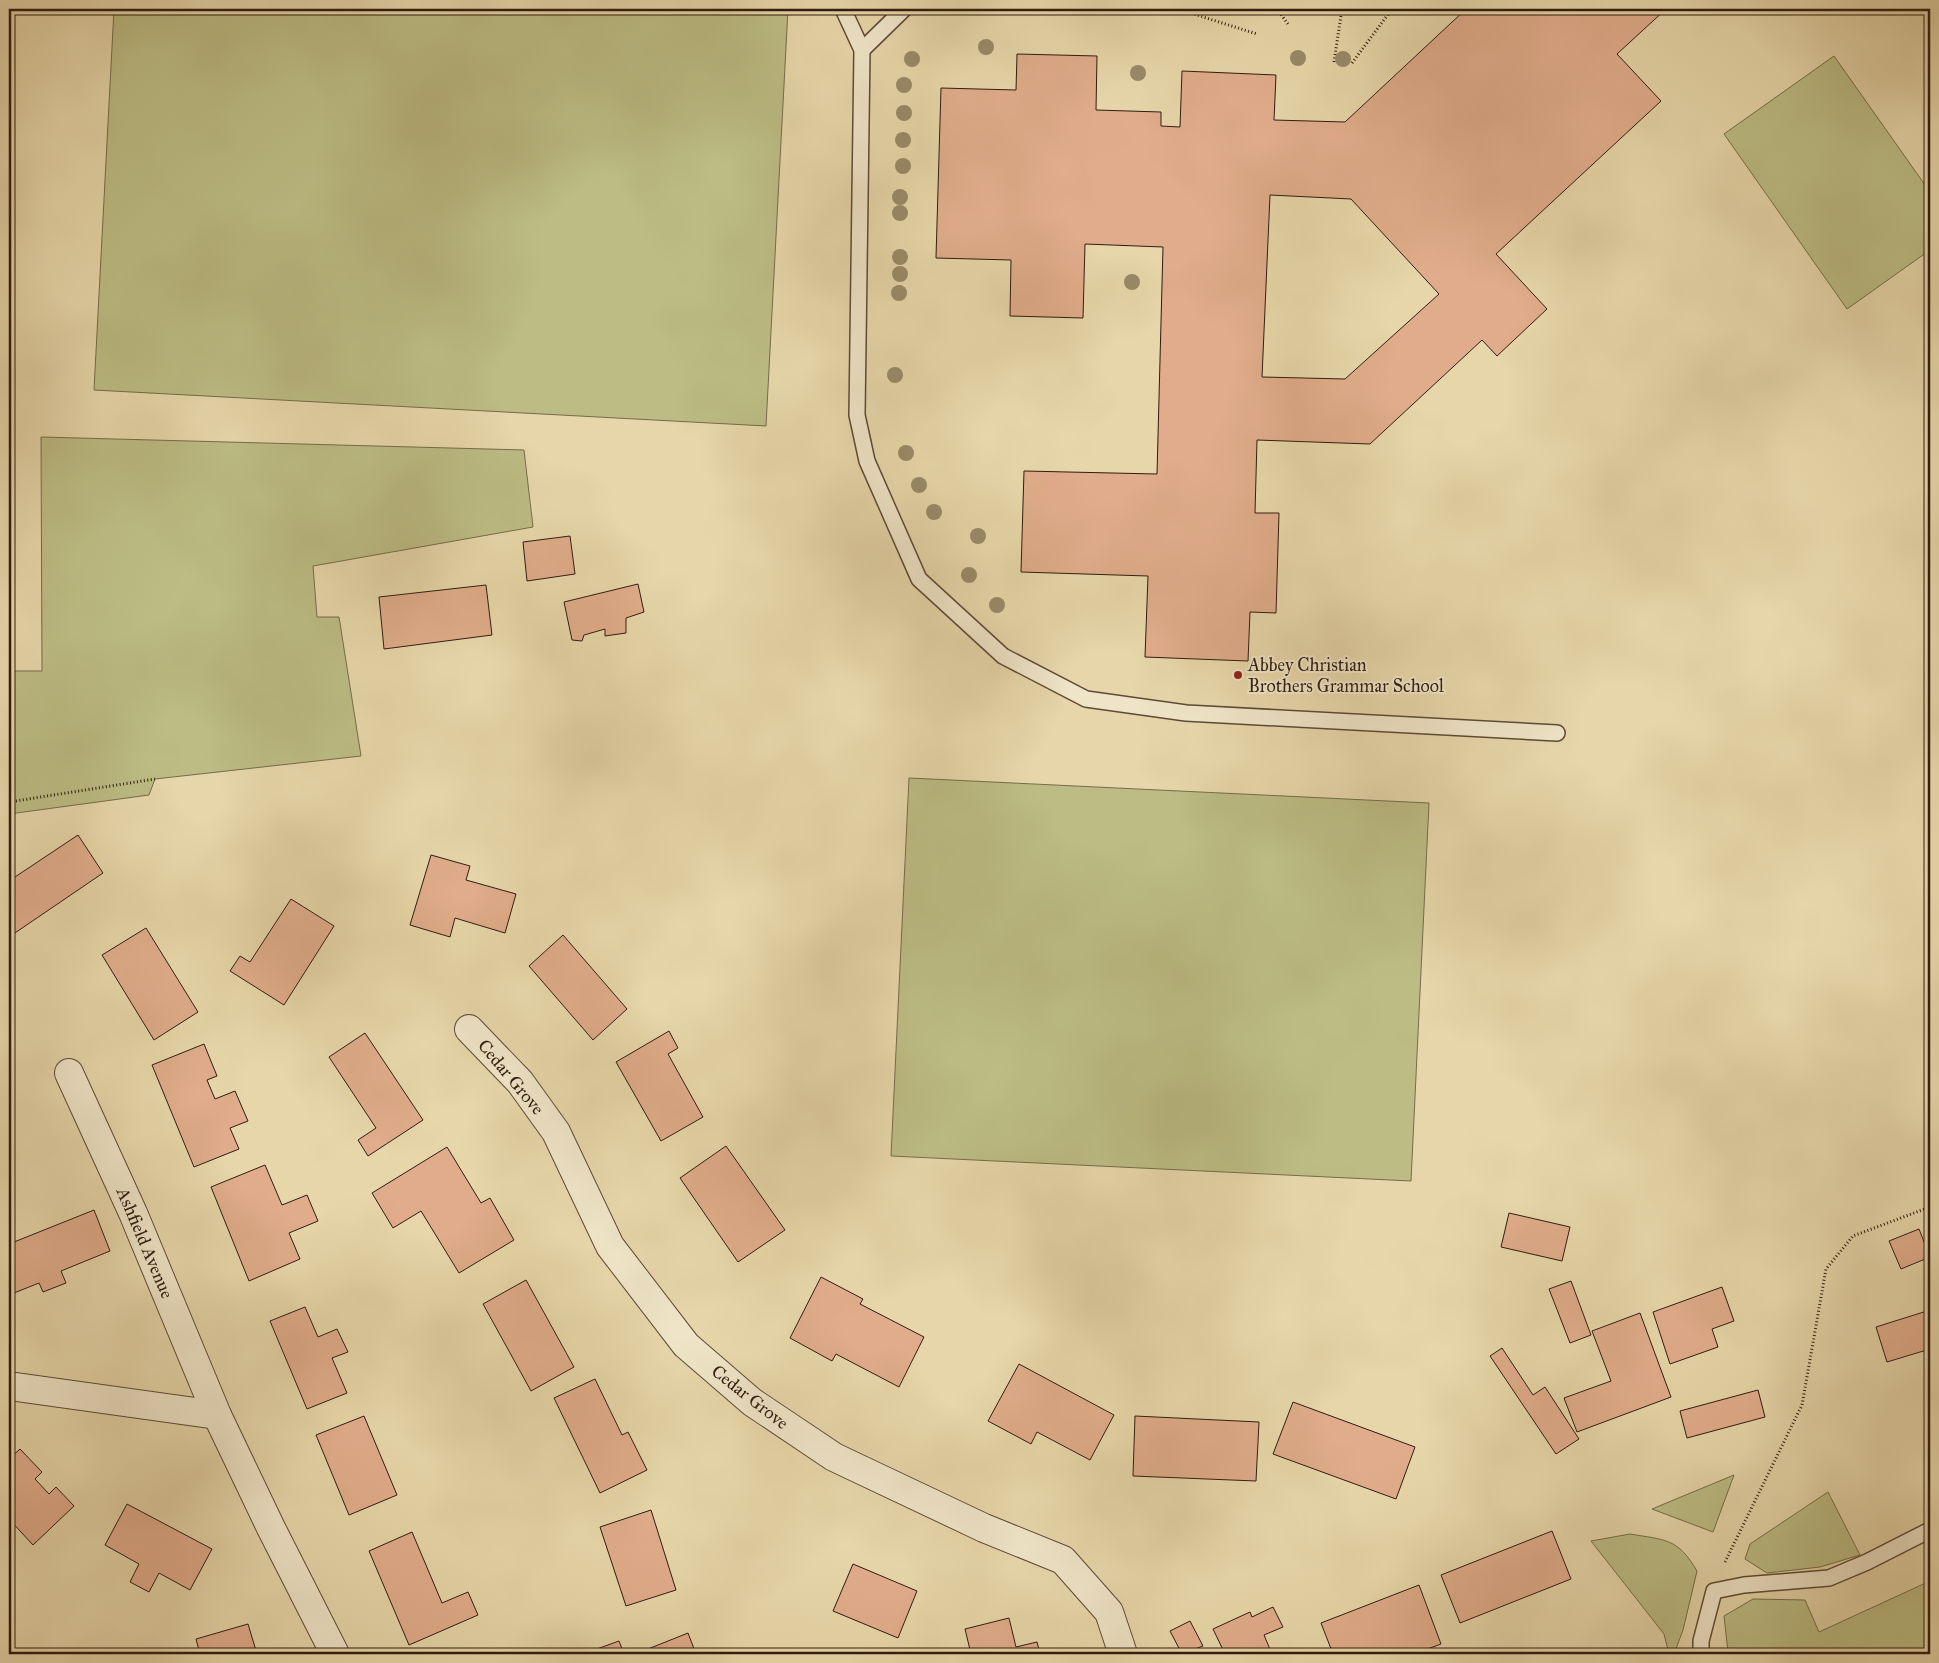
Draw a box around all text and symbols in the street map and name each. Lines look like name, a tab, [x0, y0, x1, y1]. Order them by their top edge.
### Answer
place label: Abbey Christian Brothers Grammar School	[1247, 654, 1444, 697]
marker: Abbey Christian Brothers Grammar School	[1232, 669, 1244, 681]
street label: Cedar Grove	[473, 1035, 549, 1119]
street label: Ashfield Avenue	[111, 1183, 178, 1302]
street label: Cedar Grove	[707, 1360, 793, 1434]

